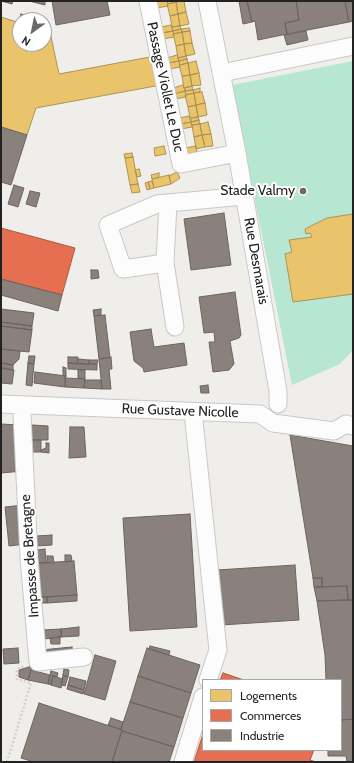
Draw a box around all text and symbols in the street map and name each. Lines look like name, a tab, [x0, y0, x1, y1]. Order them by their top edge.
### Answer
north arrow	[12, 12, 52, 52]
street label: Passage Viollet Le Duc	[143, 20, 187, 154]
text: N	[19, 33, 33, 49]
place label: Stade Valmy	[220, 183, 295, 199]
marker: Stade Valmy	[298, 186, 308, 196]
street label: Rue Desmarais	[240, 216, 272, 306]
street label: Rue Gustave Nicolle	[121, 401, 239, 421]
street label: Impasse de Bretagne	[17, 494, 43, 618]
legend	[202, 679, 342, 751]
text: Logements	[240, 688, 297, 703]
text: Commerces	[240, 708, 301, 723]
text: Industrie	[240, 728, 284, 743]

